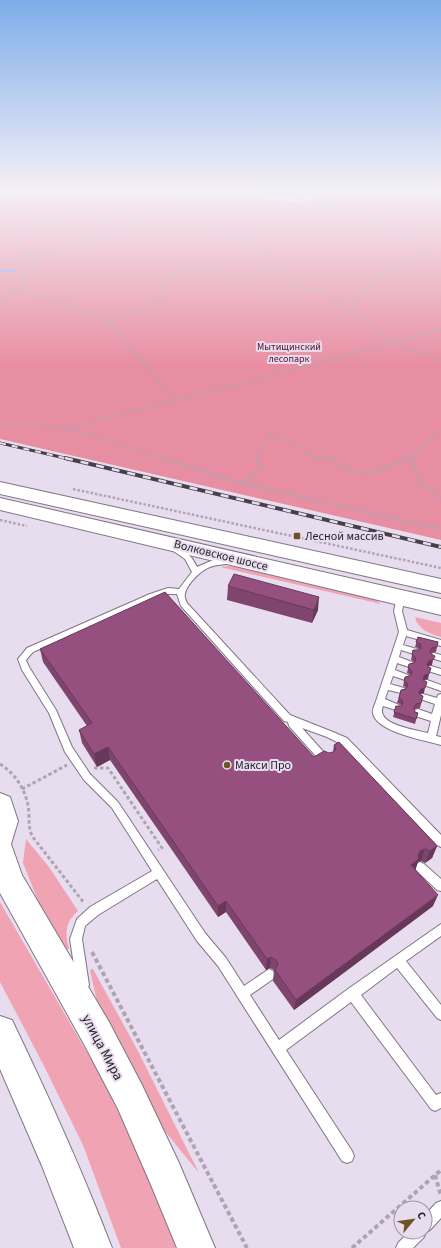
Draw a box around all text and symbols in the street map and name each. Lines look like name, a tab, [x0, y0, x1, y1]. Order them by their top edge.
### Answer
park label: Мытищинский лесопарк	[257, 340, 321, 366]
place label: Лесной массив	[305, 528, 384, 545]
marker: Лесной массив	[292, 531, 302, 541]
street label: Волковское шоссе	[172, 536, 270, 575]
place label: Макси Про	[235, 757, 291, 774]
marker: Макси Про	[222, 760, 232, 770]
street label: улица Мира	[76, 1011, 128, 1084]
north arrow	[393, 1200, 433, 1240]
text: С	[413, 1209, 430, 1222]

